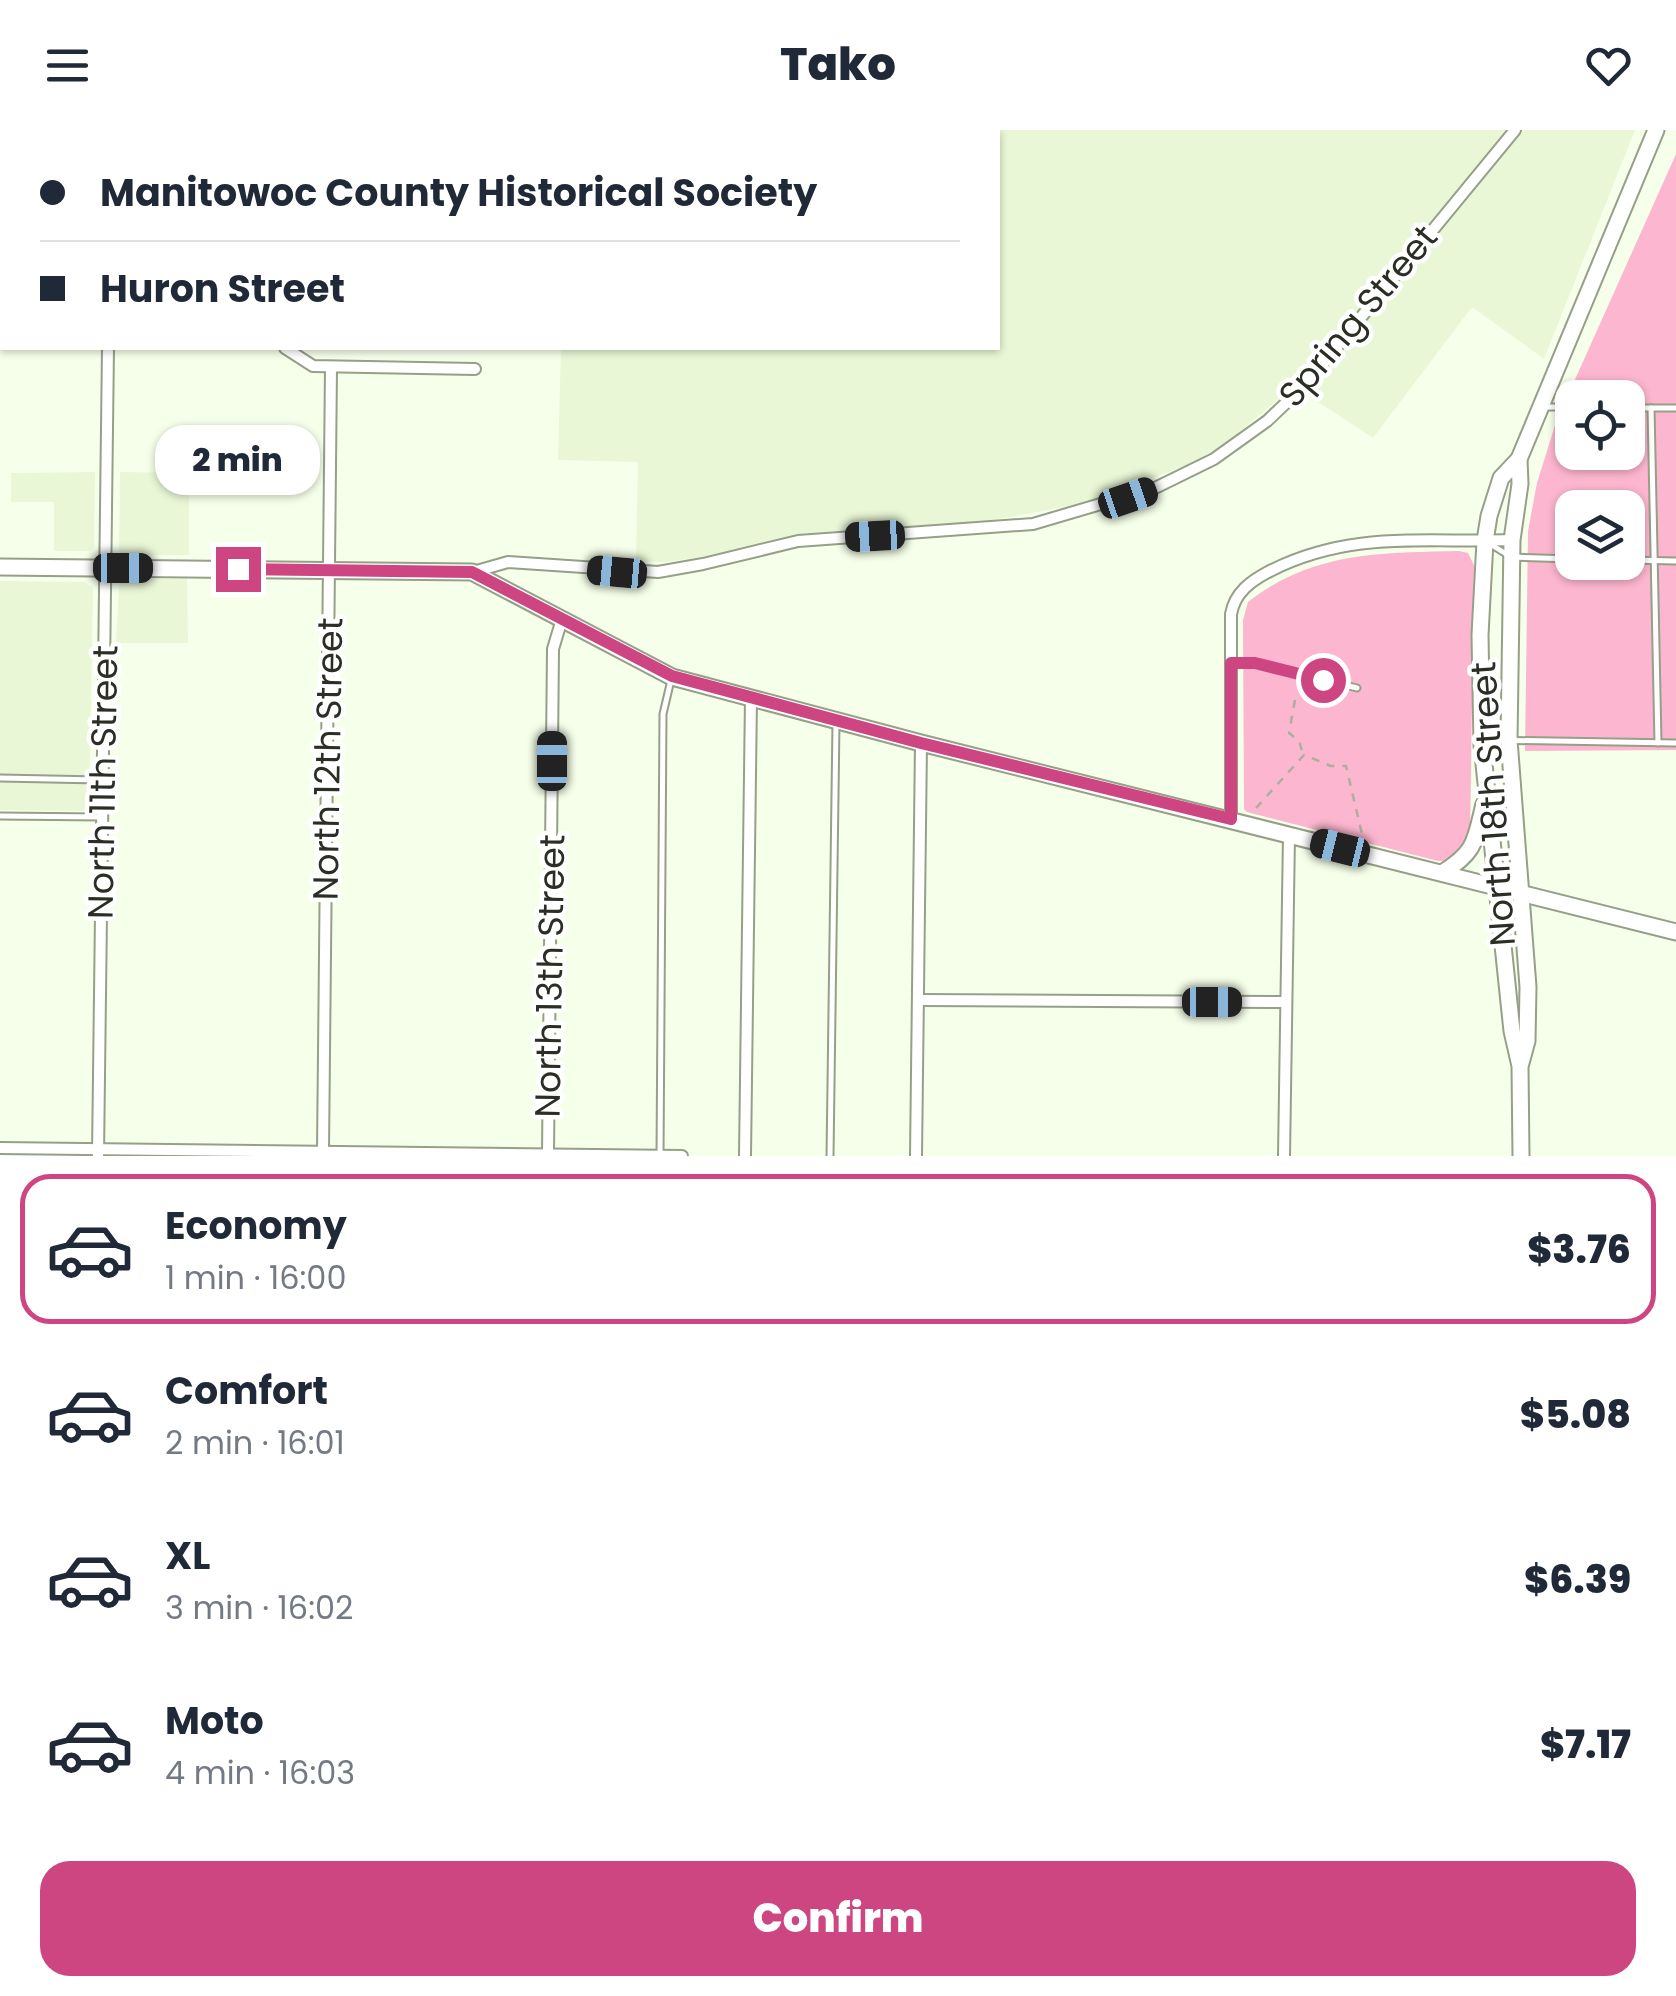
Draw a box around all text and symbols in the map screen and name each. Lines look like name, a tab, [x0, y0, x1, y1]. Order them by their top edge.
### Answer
text: Tako	[780, 33, 896, 96]
icon: menu	[40, 38, 95, 93]
icon: heart	[1581, 38, 1636, 93]
text: Manitowoc County Historical Society	[100, 166, 817, 219]
street label: Spring Street	[1267, 214, 1448, 417]
text: Huron Street	[100, 262, 345, 315]
map controls	[1555, 380, 1645, 580]
button: locate	[1555, 380, 1645, 470]
callout: 2 min	[156, 424, 320, 494]
text: 2 min	[192, 437, 283, 482]
car	[1095, 474, 1161, 522]
button: layers	[1555, 490, 1645, 580]
car	[844, 519, 906, 553]
route end	[216, 547, 261, 592]
car	[93, 553, 153, 583]
car	[586, 554, 648, 590]
street label: North 12th Street	[301, 617, 354, 901]
street label: North 11th Street	[76, 645, 129, 919]
route start	[1301, 658, 1346, 703]
street label: North 18th Street	[1458, 660, 1527, 948]
car	[537, 731, 567, 791]
car	[1307, 826, 1373, 870]
street label: North 13th Street	[523, 834, 576, 1118]
car	[1182, 987, 1242, 1017]
text: Economy	[165, 1199, 347, 1252]
icon: car	[45, 1204, 135, 1294]
text: $3.76	[1527, 1223, 1631, 1276]
text: 1 min · 16:00	[165, 1255, 347, 1300]
text: Comfort	[165, 1364, 328, 1417]
icon: car	[45, 1369, 135, 1459]
text: $5.08	[1520, 1388, 1631, 1441]
text: 2 min · 16:01	[165, 1420, 345, 1465]
text: XL	[165, 1529, 210, 1582]
icon: car	[45, 1534, 135, 1624]
text: $6.39	[1524, 1553, 1631, 1606]
text: 3 min · 16:02	[165, 1585, 353, 1630]
text: Moto	[165, 1694, 264, 1747]
icon: car	[45, 1699, 135, 1789]
text: $7.17	[1540, 1718, 1631, 1771]
text: 4 min · 16:03	[165, 1750, 355, 1795]
button: Confirm	[40, 1861, 1636, 1976]

